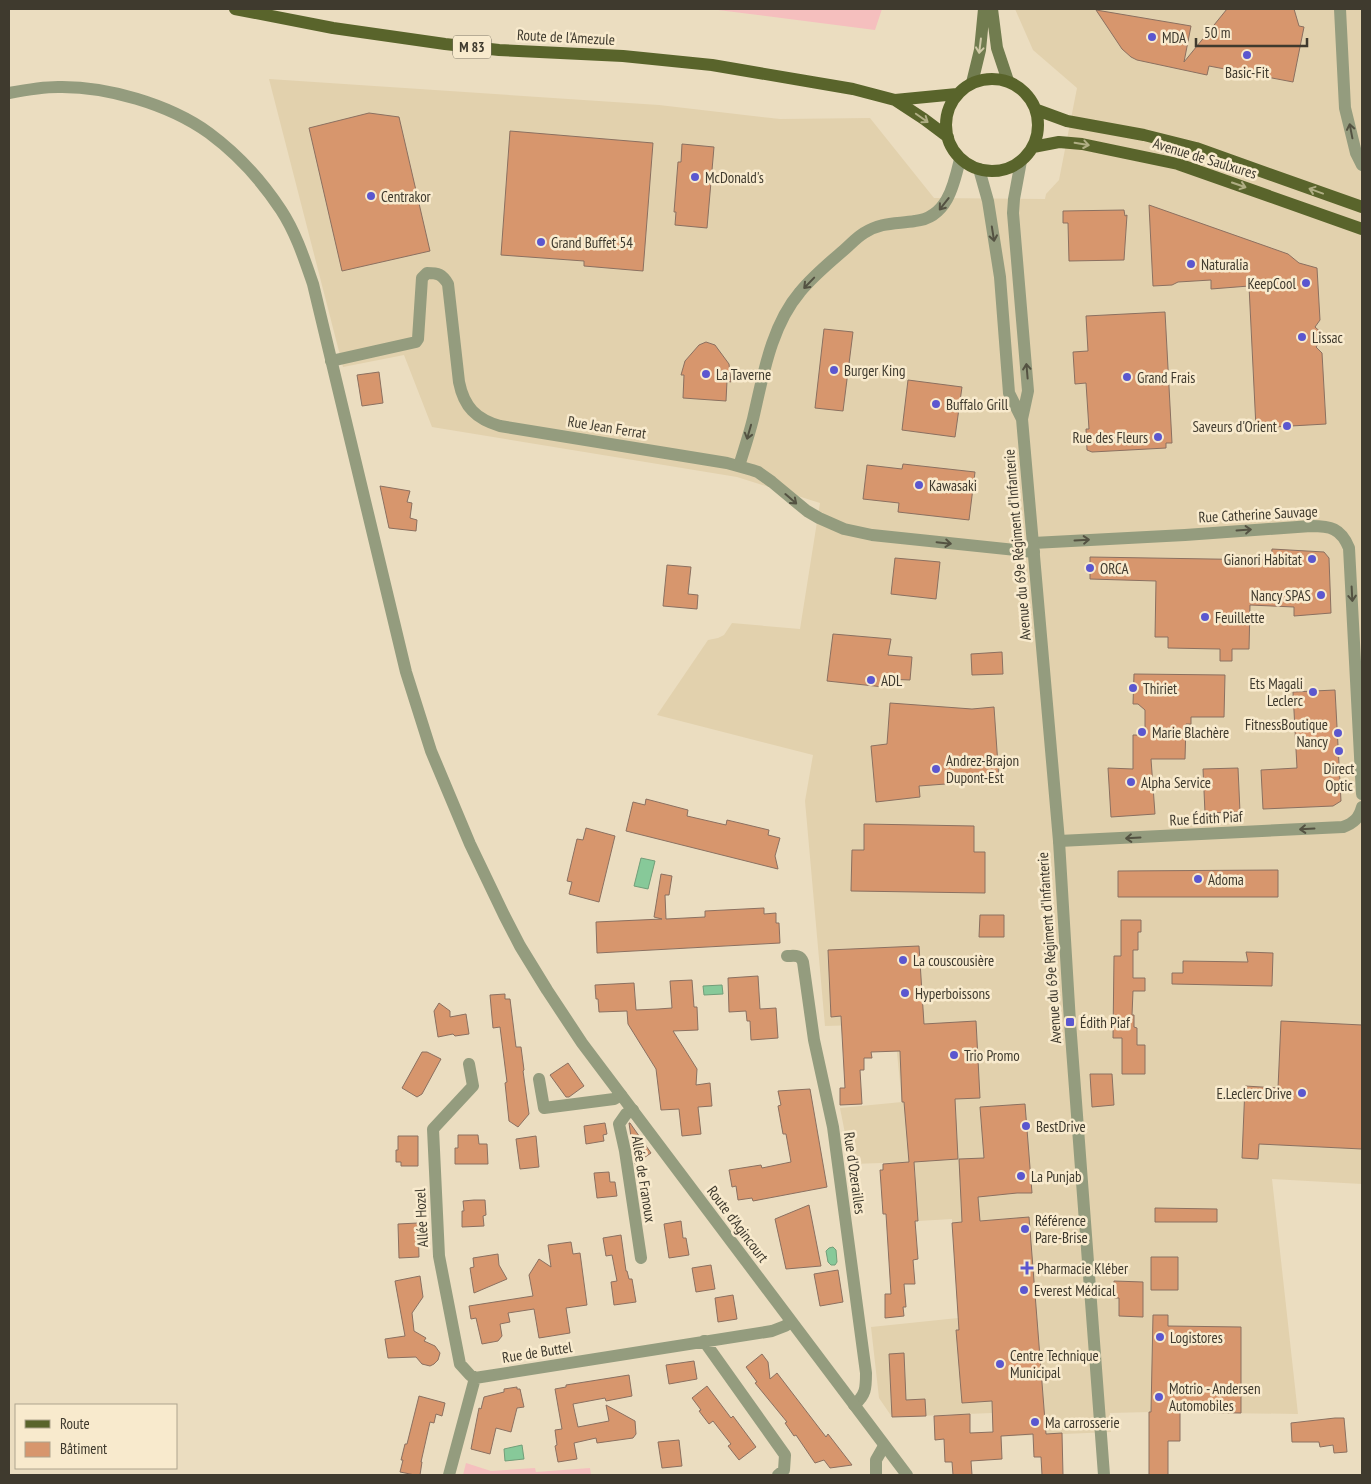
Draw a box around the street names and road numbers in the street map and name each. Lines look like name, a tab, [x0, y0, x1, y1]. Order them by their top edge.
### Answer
street label: Route de l'Amezule	[517, 25, 615, 49]
road number: M 83	[453, 36, 491, 58]
street label: Avenue de Saulxures	[1151, 133, 1259, 183]
street label: Rue Jean Ferrat	[566, 411, 648, 443]
street label: Avenue du 69e Régiment d'Infanterie	[999, 449, 1035, 641]
street label: Rue Catherine Sauvage	[1198, 501, 1318, 527]
street label: Rue Édith Piaf	[1169, 807, 1244, 829]
street label: Avenue du 69e Régiment d'Infanterie	[1033, 852, 1065, 1044]
street label: Rue d'Ozerailles	[840, 1131, 870, 1215]
street label: Allée de Franoux	[628, 1134, 660, 1224]
street label: Route d'Agincourt	[703, 1182, 773, 1266]
street label: Allée Hozel	[410, 1188, 432, 1248]
street label: Rue de Buttel	[501, 1337, 574, 1367]

